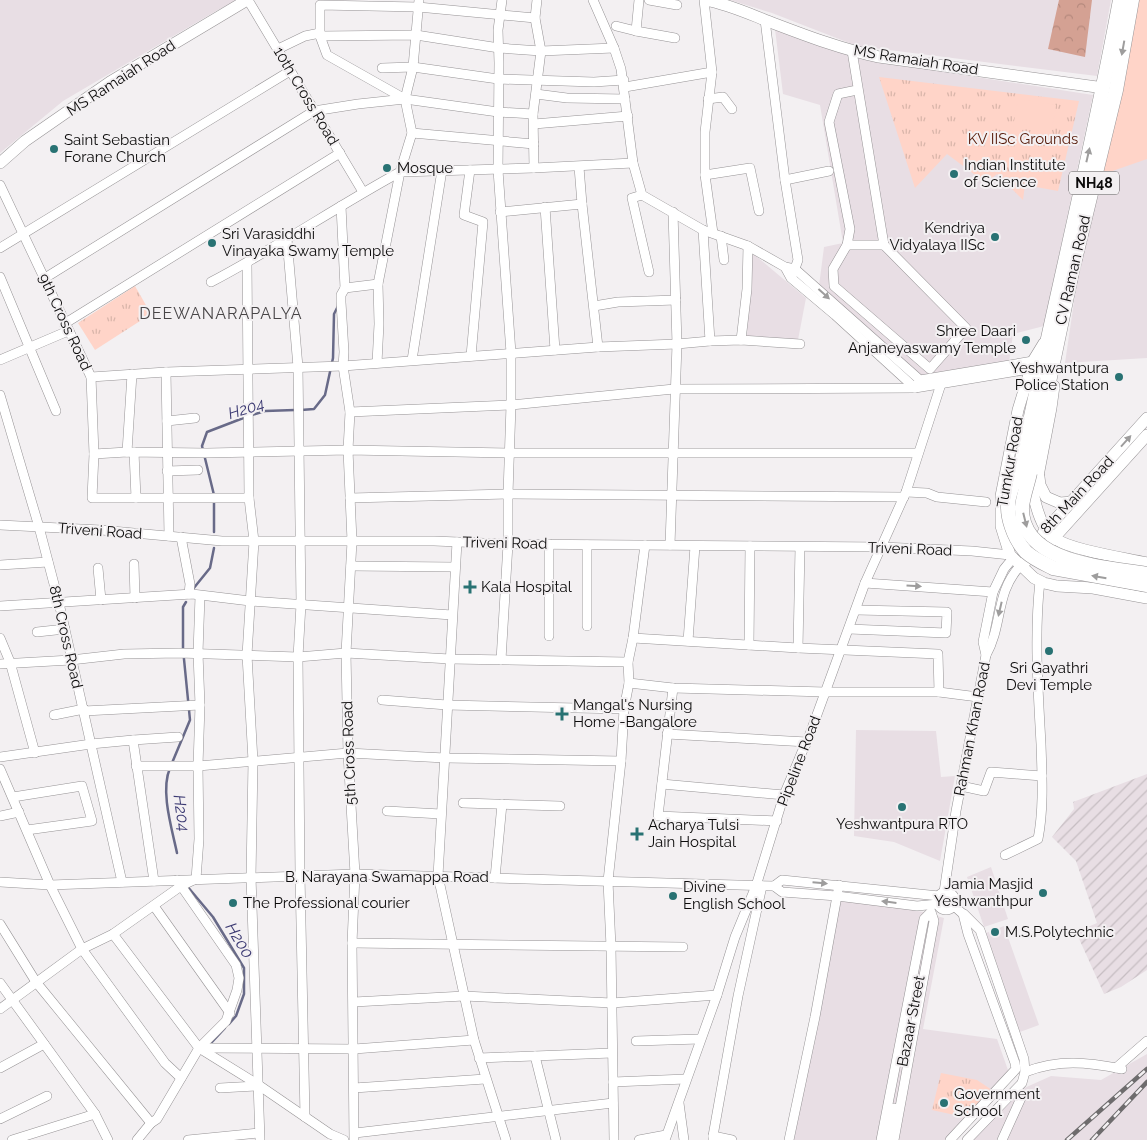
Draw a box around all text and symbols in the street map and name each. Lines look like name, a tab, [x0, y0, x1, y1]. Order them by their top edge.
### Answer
street label: MS Ramaiah Road	[63, 36, 179, 120]
one-way arrow	[1119, 40, 1127, 56]
street label: MS Ramaiah Road	[852, 41, 980, 79]
street label: 10th Cross Road	[270, 43, 342, 149]
park label: KV IISc Grounds	[968, 130, 1078, 148]
place label: Saint Sebastian Forane Church	[64, 131, 170, 166]
marker: Saint Sebastian Forane Church	[48, 143, 60, 155]
one-way arrow	[1085, 146, 1093, 162]
place label: Indian Institute of Science	[964, 156, 1066, 191]
place label: Mosque	[397, 159, 453, 177]
marker: Mosque	[381, 162, 393, 174]
marker: Indian Institute of Science	[948, 168, 960, 180]
road number: NH48	[1069, 172, 1119, 194]
street label: CV Raman Road	[1052, 213, 1094, 327]
place label: Kendriya Vidyalaya IISc	[889, 219, 985, 254]
place label: Sri Varasiddhi Vinayaka Swamy Temple	[222, 225, 394, 260]
marker: Kendriya Vidyalaya IISc	[989, 231, 1001, 243]
marker: Sri Varasiddhi Vinayaka Swamy Temple	[206, 237, 218, 249]
street label: 9th Cross Road	[35, 271, 95, 373]
one-way arrow	[817, 289, 830, 300]
district label: DEEWANARAPALYA	[139, 304, 303, 323]
place label: Shree Daari Anjaneyaswamy Temple	[848, 322, 1016, 357]
marker: Shree Daari Anjaneyaswamy Temple	[1020, 334, 1032, 346]
place label: Yeshwantpura Police Station	[1011, 359, 1109, 394]
marker: Yeshwantpura Police Station	[1113, 371, 1125, 383]
water label: H204	[226, 394, 267, 423]
street label: Tumkur Road	[993, 415, 1027, 509]
one-way arrow	[1120, 436, 1132, 448]
street label: 8th Main Road	[1036, 452, 1118, 538]
one-way arrow	[1021, 513, 1029, 528]
street label: Triveni Road	[57, 519, 143, 543]
street label: Triveni Road	[462, 533, 548, 553]
street label: Triveni Road	[867, 539, 953, 559]
one-way arrow	[1091, 572, 1107, 580]
place label: Kala Hospital	[481, 578, 573, 596]
marker: Kala Hospital	[463, 580, 477, 594]
one-way arrow	[906, 583, 922, 591]
street label: 8th Cross Road	[45, 584, 87, 690]
one-way arrow	[996, 601, 1004, 616]
marker: Sri Gayathri Devi Temple	[1043, 645, 1055, 657]
place label: Sri Gayathri Devi Temple	[1006, 659, 1092, 694]
street label: Rahman Khan Road	[950, 660, 994, 798]
place label: Mangal's Nursing Home -Bangalore	[573, 696, 697, 731]
street label: 5th Cross Road	[338, 701, 360, 805]
marker: Mangal's Nursing Home -Bangalore	[555, 707, 569, 721]
street label: Pipeline Road	[774, 713, 824, 809]
water label: H204	[170, 793, 194, 833]
marker: Yeshwantpura RTO	[896, 801, 908, 813]
place label: Yeshwantpura RTO	[836, 815, 968, 833]
place label: Acharya Tulsi Jain Hospital	[648, 816, 739, 851]
marker: Acharya Tulsi Jain Hospital	[630, 827, 644, 841]
street label: B. Narayana Swamappa Road	[285, 868, 489, 886]
place label: Jamia Masjid Yeshwanthpur	[934, 875, 1034, 910]
place label: Divine English School	[683, 878, 786, 913]
one-way arrow	[812, 879, 828, 887]
marker: Jamia Masjid Yeshwanthpur	[1037, 887, 1049, 899]
marker: Divine English School	[667, 890, 679, 902]
place label: The Professional courier	[243, 894, 411, 912]
marker: The Professional courier	[227, 897, 239, 909]
one-way arrow	[881, 898, 897, 906]
water label: H200	[222, 919, 258, 962]
place label: M.S.Polytechnic	[1005, 923, 1114, 941]
marker: M.S.Polytechnic	[989, 926, 1001, 938]
street label: Bazaar Street	[893, 974, 929, 1068]
place label: Government School	[954, 1085, 1040, 1120]
marker: Government School	[938, 1097, 950, 1109]

